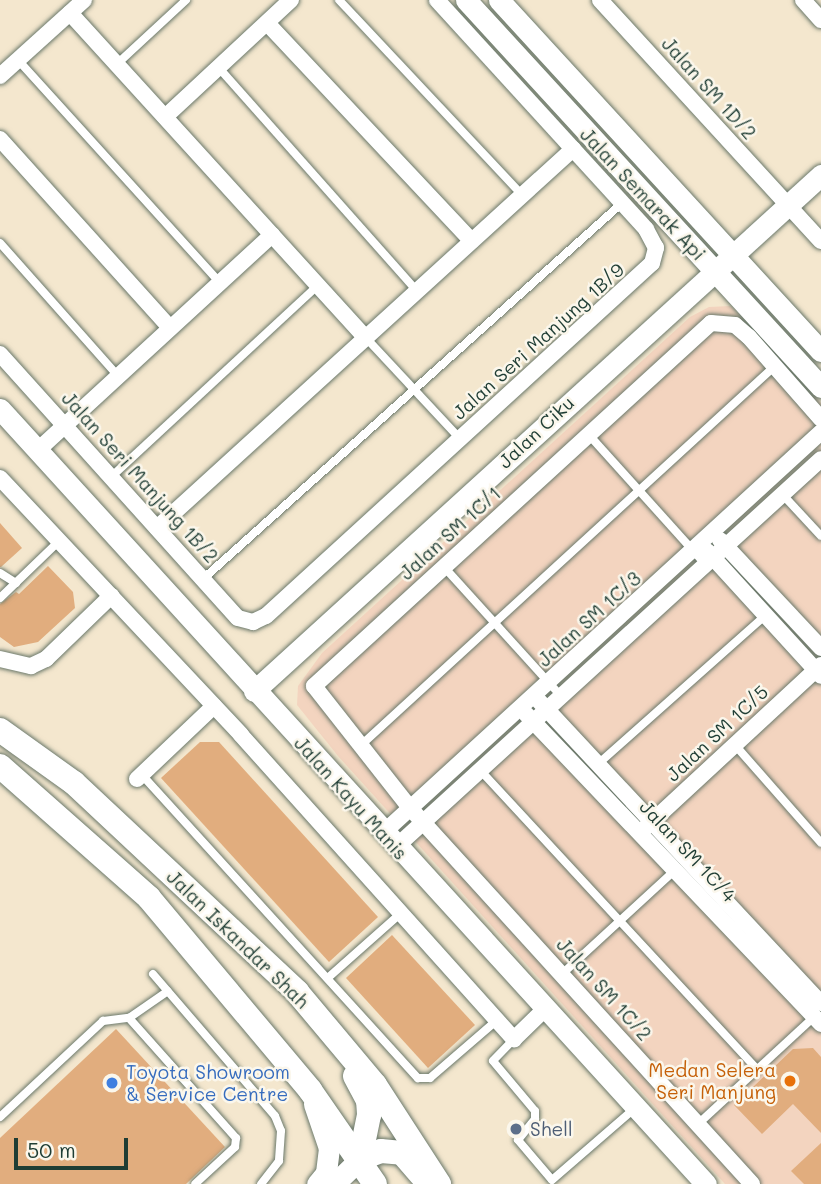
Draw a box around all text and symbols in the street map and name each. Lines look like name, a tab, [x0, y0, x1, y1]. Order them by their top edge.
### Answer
street label: Jalan SM 1D/2	[657, 32, 761, 144]
street label: Jalan Semarak Api	[576, 123, 710, 265]
street label: Jalan Seri Manjung 1B/9	[448, 258, 628, 424]
street label: Jalan Seri Manjung 1B/2	[57, 387, 223, 567]
street label: Jalan Ciku	[493, 391, 579, 473]
street label: Jalan SM 1C/1	[395, 482, 505, 584]
street label: Jalan SM 1C/3	[533, 567, 645, 671]
street label: Jalan SM 1C/5	[662, 680, 772, 786]
street label: Jalan Kayu Manis	[290, 732, 412, 864]
street label: Jalan SM 1C/4	[635, 795, 741, 907]
street label: Jalan Iskandar Shah	[162, 865, 314, 1013]
street label: Jalan SM 1C/2	[552, 933, 656, 1045]
place label: Medan Selera Seri Manjung	[648, 1059, 776, 1103]
place label: Toyota Showroom & Service Centre	[126, 1061, 290, 1105]
marker: Medan Selera Seri Manjung	[782, 1073, 798, 1089]
marker: Toyota Showroom & Service Centre	[104, 1075, 120, 1091]
place label: Shell	[530, 1118, 573, 1140]
marker: Shell	[508, 1121, 524, 1137]
scale bar	[18, 1124, 131, 1168]
text: 50 m	[27, 1136, 76, 1163]

